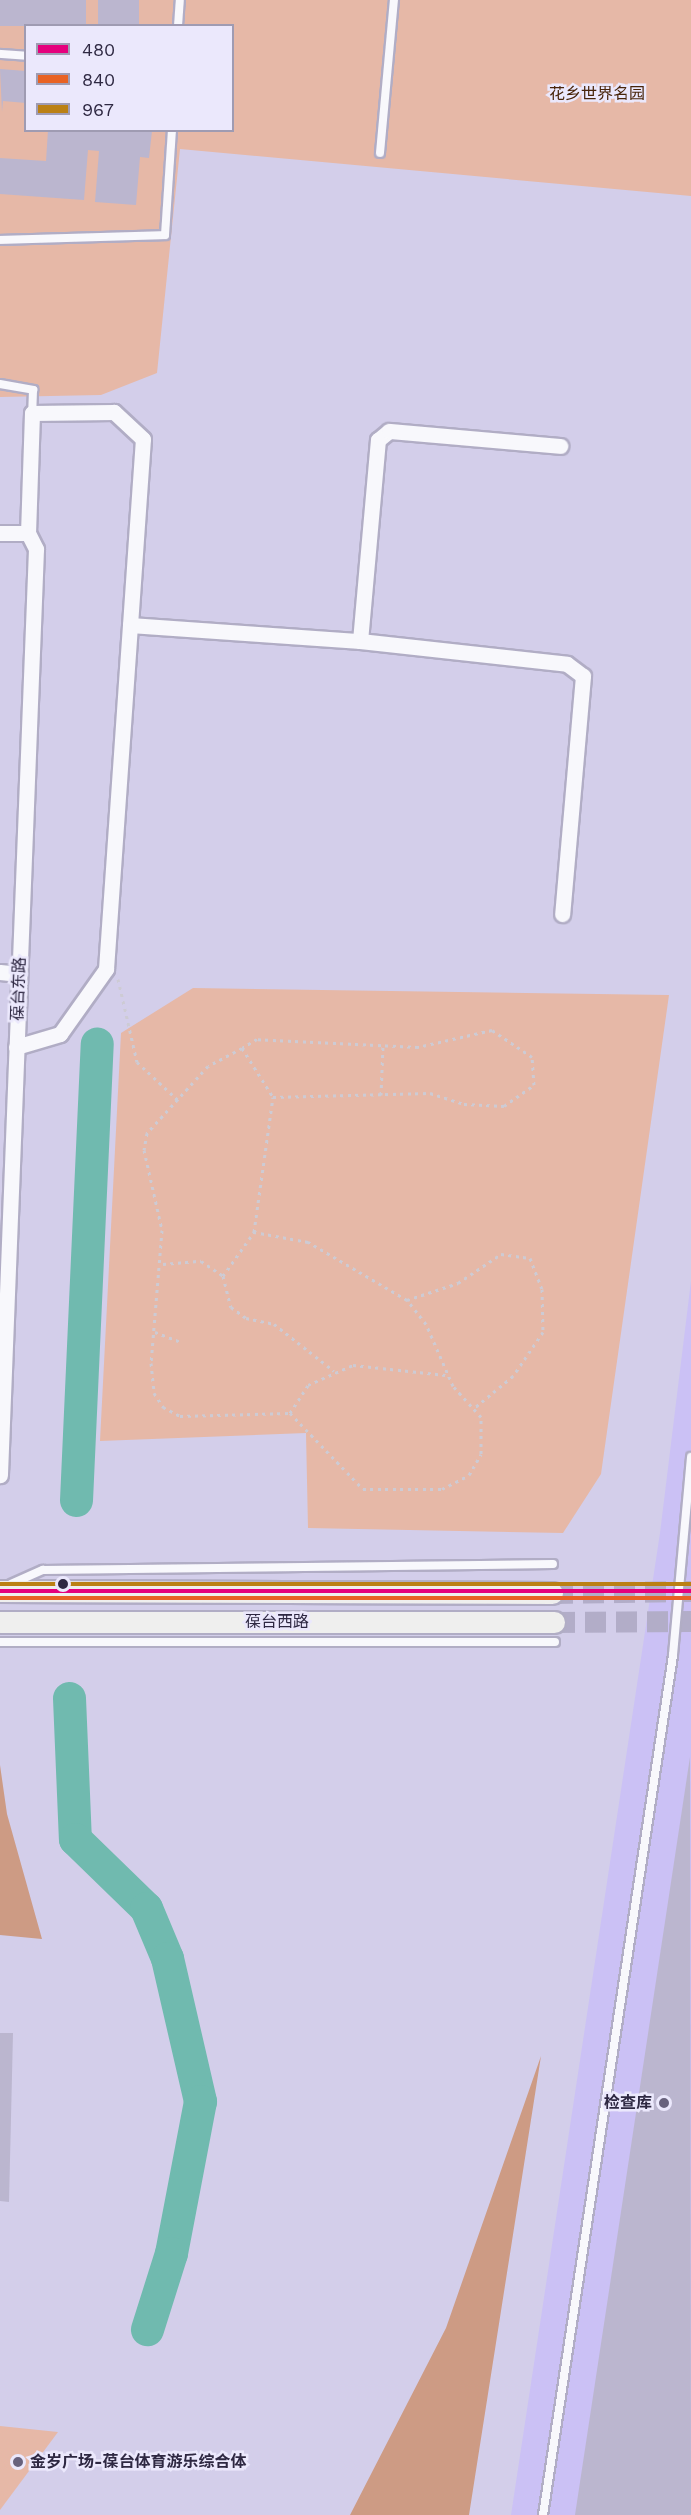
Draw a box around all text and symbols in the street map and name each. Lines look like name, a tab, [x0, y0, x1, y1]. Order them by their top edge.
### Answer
legend	[24, 24, 234, 132]
text: 480	[82, 39, 115, 60]
text: 840	[82, 69, 115, 90]
park label: 花乡世界名园	[549, 84, 645, 104]
text: 967	[82, 99, 114, 120]
street label: 葆台东路	[8, 957, 30, 1021]
unlabelled marker	[57, 1578, 69, 1590]
street label: 葆台西路	[245, 1612, 309, 1632]
place label: 检查库	[604, 2093, 652, 2113]
marker: 检查库	[657, 2096, 671, 2110]
place label: 金岁广场-葆台体育游乐综合体	[30, 2452, 246, 2472]
marker: 金岁广场-葆台体育游乐综合体	[11, 2455, 25, 2469]

